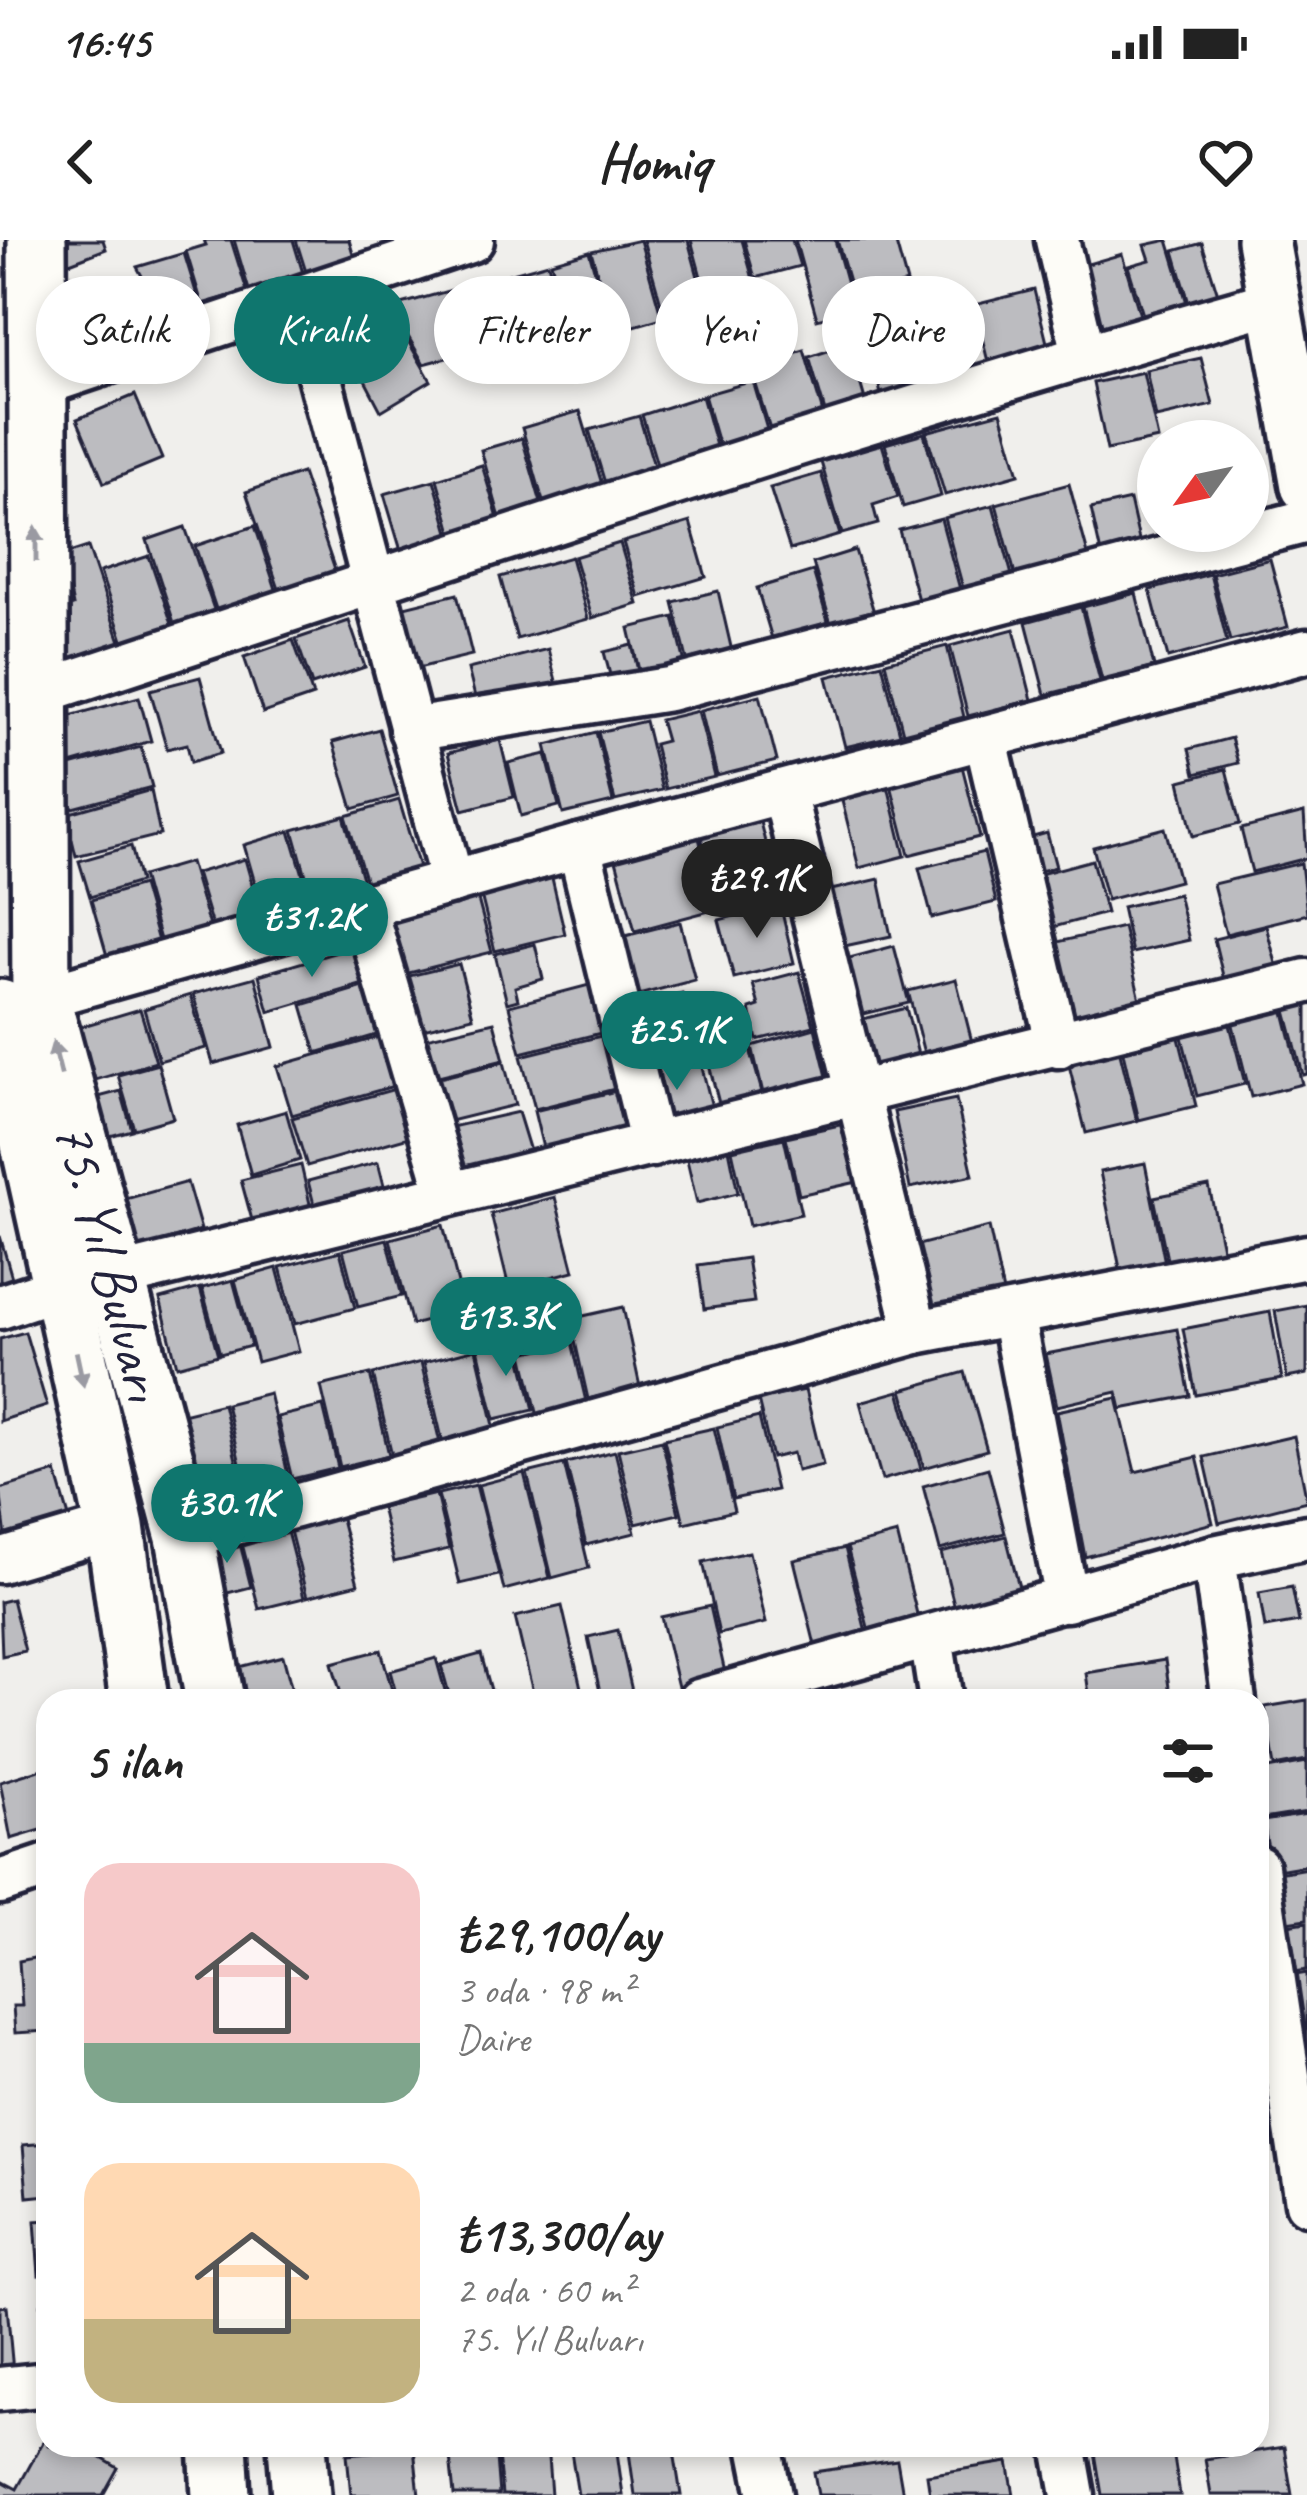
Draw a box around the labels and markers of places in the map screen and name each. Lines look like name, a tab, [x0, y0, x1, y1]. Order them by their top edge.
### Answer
pin: ₺29.1K	[659, 839, 855, 941]
pin: ₺31.2K	[214, 878, 410, 980]
pin: ₺25.1K	[579, 991, 775, 1093]
pin: ₺13.3K	[408, 1277, 604, 1379]
pin: ₺30.1K	[129, 1464, 325, 1566]

